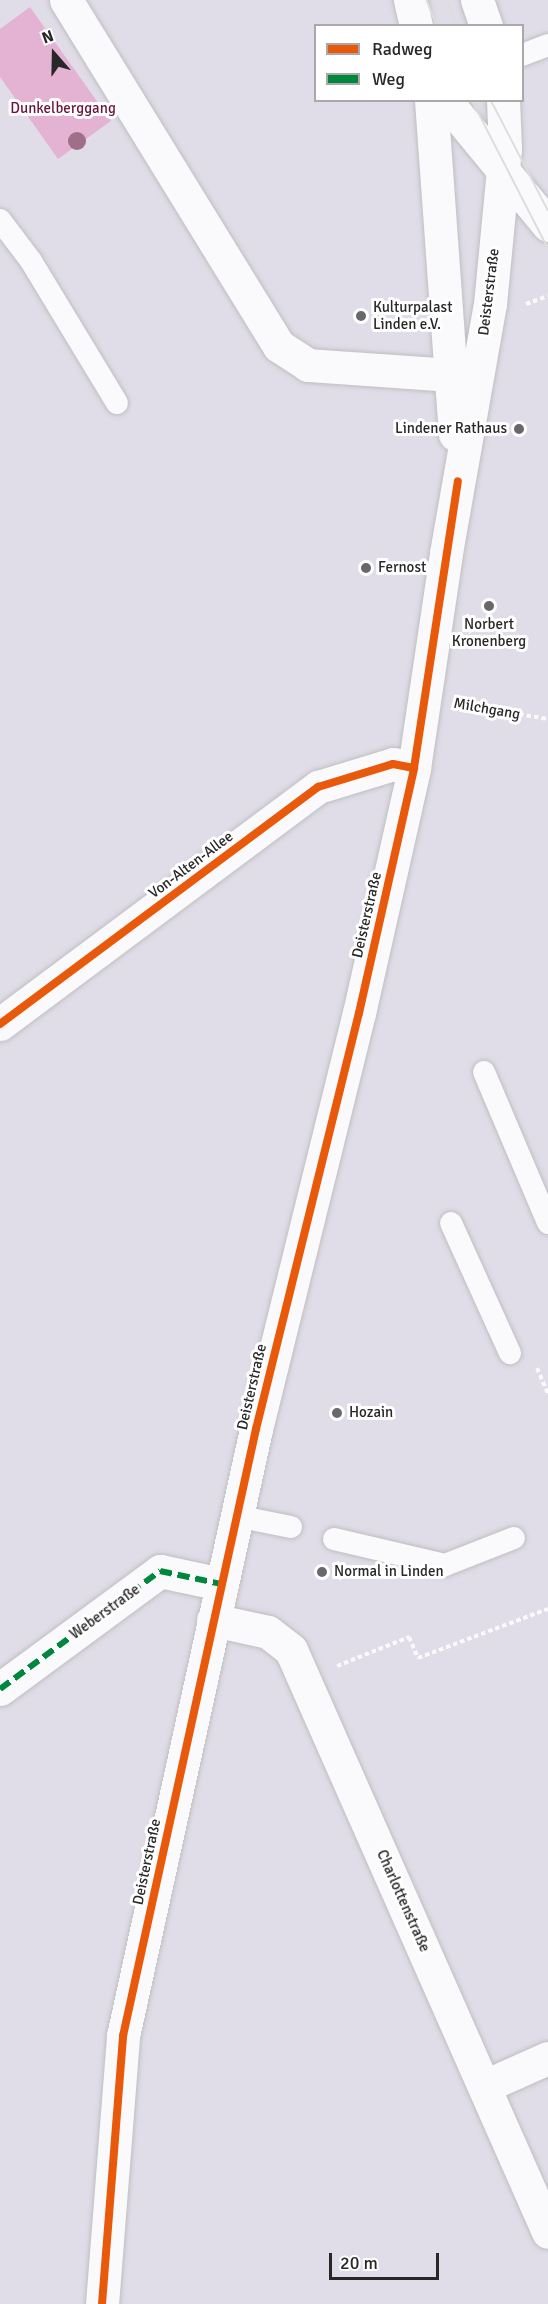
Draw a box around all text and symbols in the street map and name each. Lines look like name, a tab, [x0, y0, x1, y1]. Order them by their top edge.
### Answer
north arrow	[24, 24, 84, 84]
legend	[314, 24, 524, 102]
text: N	[39, 26, 56, 48]
text: Radweg	[372, 38, 433, 60]
text: Weg	[372, 68, 405, 90]
park label: Dunkelberggang	[10, 100, 116, 118]
street label: Deisterstraße	[475, 247, 503, 337]
place label: Kulturpalast Linden e.V.	[373, 298, 452, 333]
marker: Kulturpalast Linden e.V.	[354, 309, 368, 323]
place label: Lindener Rathaus	[395, 420, 507, 438]
marker: Lindener Rathaus	[512, 422, 526, 436]
place label: Fernost	[378, 559, 426, 577]
marker: Fernost	[359, 561, 373, 575]
marker: Norbert Kronenberg	[482, 599, 496, 613]
place label: Norbert Kronenberg	[452, 615, 526, 650]
street label: Milchgang	[452, 694, 522, 724]
street label: Von-Alten-Allee	[145, 827, 237, 903]
street label: Deisterstraße	[348, 870, 386, 960]
street label: Deisterstraße	[233, 1342, 271, 1432]
place label: Hozain	[349, 1404, 393, 1422]
marker: Hozain	[330, 1406, 344, 1420]
place label: Normal in Linden	[334, 1563, 444, 1581]
marker: Normal in Linden	[315, 1565, 329, 1579]
street label: Weberstraße	[66, 1581, 144, 1643]
street label: Deisterstraße	[129, 1817, 165, 1907]
street label: Charlottenstraße	[372, 1847, 434, 1955]
scale bar	[332, 2241, 442, 2279]
text: 20 m	[340, 2252, 378, 2274]

